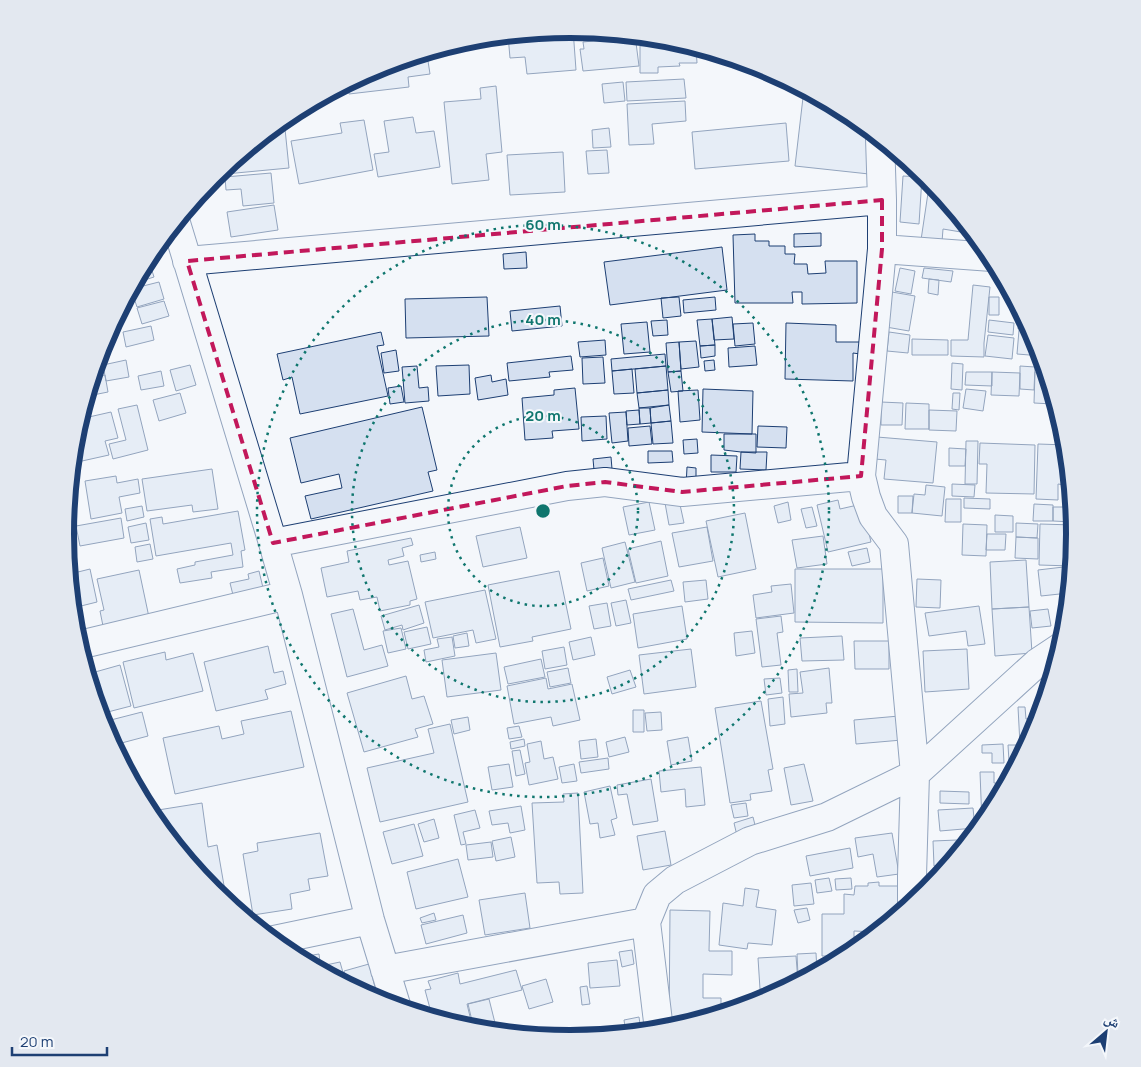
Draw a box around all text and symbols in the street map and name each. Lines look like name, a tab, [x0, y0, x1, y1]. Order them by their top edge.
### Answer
text: 60 m	[525, 214, 561, 235]
text: 40 m	[525, 309, 561, 330]
text: 20 m	[525, 405, 561, 426]
centre of rings	[534, 502, 552, 520]
north arrow	[1081, 1007, 1131, 1057]
text: ش	[1101, 1008, 1123, 1032]
scale bar	[12, 1024, 108, 1056]
text: 20 m	[20, 1031, 53, 1052]

